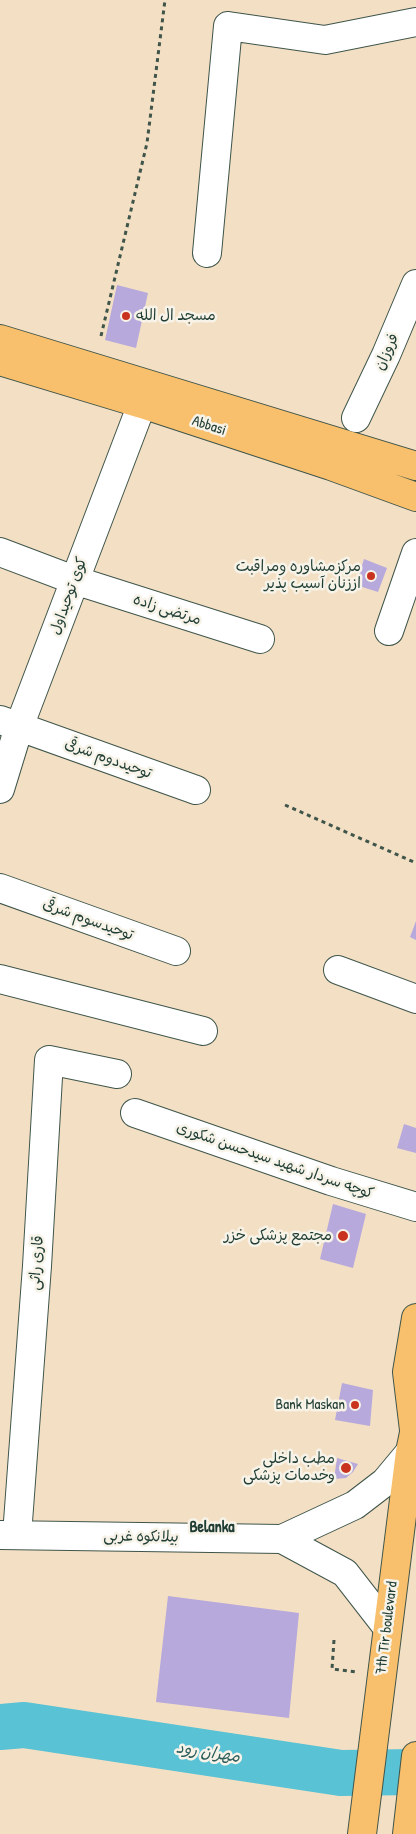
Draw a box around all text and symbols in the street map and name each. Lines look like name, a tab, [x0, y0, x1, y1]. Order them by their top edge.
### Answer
place label: مسجد ال الله	[136, 307, 216, 325]
marker: مسجد ال الله	[120, 310, 132, 322]
street label: فروزان	[371, 331, 403, 373]
street label: Abbasi	[190, 412, 228, 440]
street label: کوی توحیداول	[47, 555, 91, 637]
place label: مرکزمشاوره ومراقبت اززنان آسیب پذیر	[236, 558, 361, 593]
marker: مرکزمشاوره ومراقبت اززنان آسیب پذیر	[365, 570, 377, 582]
street label: مرتضی زاده	[131, 591, 203, 629]
street label: توحیددوم شرقی	[62, 735, 154, 783]
street label: توحیدسوم شرقی	[40, 895, 136, 945]
street label: کوچه سردار شهید سیدحسن شکوری	[174, 1119, 376, 1203]
place label: مجتمع پزشکی خزر	[224, 1227, 332, 1245]
marker: مجتمع پزشکی خزر	[336, 1229, 350, 1243]
street label: قاری راثی	[26, 1235, 48, 1291]
place label: Bank Maskan	[276, 1396, 345, 1414]
marker: Bank Maskan	[349, 1399, 361, 1411]
place label: مطب داخلی وخدمات پزشکی	[243, 1450, 335, 1485]
marker: مطب داخلی وخدمات پزشکی	[339, 1461, 353, 1475]
district label: Belanka	[189, 1518, 235, 1538]
street label: بیلانکوه غربی	[103, 1527, 179, 1547]
street label: 7th Tir boulevard	[372, 1580, 402, 1676]
water label: مهران رود	[175, 1738, 241, 1768]

